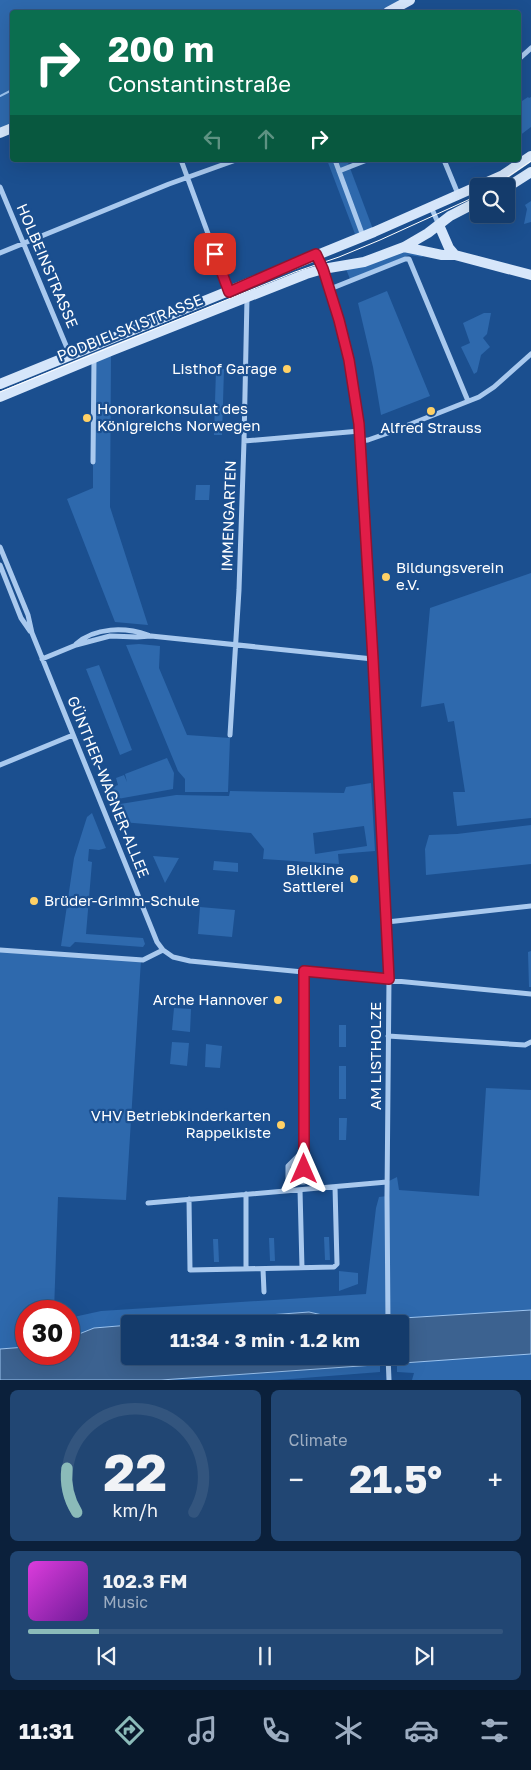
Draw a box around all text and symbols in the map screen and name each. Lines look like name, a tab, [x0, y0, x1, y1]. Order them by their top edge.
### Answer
text: 200 m	[108, 28, 214, 70]
icon: right	[25, 30, 90, 95]
text: Constantinstraße	[108, 70, 291, 97]
icon: left	[199, 125, 227, 153]
icon: ahead	[252, 125, 280, 153]
icon: right	[305, 125, 333, 153]
map controls	[470, 178, 515, 223]
button: search	[470, 178, 515, 223]
street label: HOLBEINSTRASSE	[14, 201, 82, 331]
pin	[194, 233, 236, 275]
icon: arrive	[201, 240, 229, 268]
street label: PODBIELSKISTRASSE	[54, 290, 205, 365]
place label: Listhof Garage	[172, 359, 277, 377]
marker: Listhof Garage	[281, 363, 293, 375]
place label: Honorarkonsulat des Königreichs Norwegen	[97, 399, 260, 434]
marker: Alfred Strauss	[425, 405, 437, 417]
marker: Honorarkonsulat des Königreichs Norwegen	[81, 412, 93, 424]
place label: Alfred Strauss	[380, 418, 482, 436]
street label: IMMENGARTEN	[217, 460, 239, 572]
place label: Bildungsverein e.V.	[396, 558, 504, 593]
marker: Bildungsverein e.V.	[380, 571, 392, 583]
street label: GÜNTHER-WAGNER-ALLEE	[64, 693, 154, 880]
place label: Bielkine Sattlerei	[282, 860, 344, 895]
marker: Bielkine Sattlerei	[348, 873, 360, 885]
place label: Brüder-Grimm-Schule	[44, 891, 200, 909]
marker: Brüder-Grimm-Schule	[28, 895, 40, 907]
place label: Arche Hannover	[153, 990, 268, 1008]
marker: Arche Hannover	[272, 994, 284, 1006]
street label: AM LISTHOLZE	[366, 1002, 384, 1110]
place label: VHV Betriebkinderkarten Rappelkiste	[91, 1106, 271, 1141]
marker: VHV Betriebkinderkarten Rappelkiste	[275, 1119, 287, 1131]
position arrow	[277, 1142, 329, 1194]
speed limit sign: 30	[15, 1300, 80, 1365]
text: 11:34 · 3 min · 1.2 km	[170, 1328, 360, 1351]
text: Climate	[289, 1430, 348, 1450]
text: 22	[104, 1440, 167, 1502]
text: 21.5°	[349, 1456, 442, 1501]
text: −	[289, 1463, 304, 1496]
text: +	[488, 1463, 503, 1496]
text: km/h	[113, 1499, 158, 1521]
text: 102.3 FM	[103, 1569, 187, 1592]
text: Music	[103, 1592, 148, 1612]
icon: previous	[93, 1642, 121, 1670]
icon: pause	[251, 1642, 279, 1670]
icon: next	[410, 1642, 438, 1670]
icon: directions	[112, 1713, 147, 1748]
icon: music	[185, 1713, 220, 1748]
icon: phone	[258, 1713, 293, 1748]
icon: climate	[331, 1713, 366, 1748]
icon: car	[404, 1713, 439, 1748]
icon: filters	[477, 1713, 512, 1748]
text: 11:31	[19, 1717, 73, 1744]

